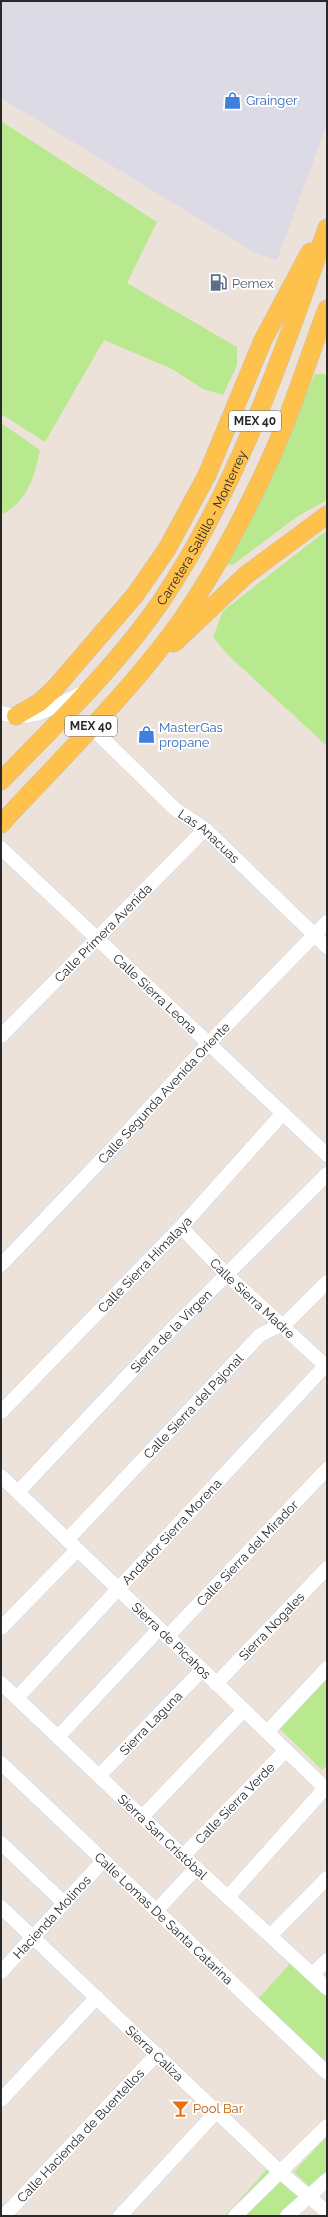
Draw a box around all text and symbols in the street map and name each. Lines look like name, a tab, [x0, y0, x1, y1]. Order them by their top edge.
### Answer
shop icon: Grainger	[223, 90, 243, 110]
place label: Grainger	[246, 93, 298, 108]
fuel station icon: Pemex	[209, 273, 229, 293]
place label: Pemex	[232, 276, 274, 291]
road number: MEX 40	[229, 411, 281, 431]
street label: Carretera Saltillo - Monterrey	[153, 448, 249, 608]
road number: MEX 40	[65, 716, 117, 736]
place label: MasterGas propane	[159, 720, 223, 750]
shop icon: MasterGas propane	[136, 724, 156, 744]
street label: Las Anacuas	[176, 806, 243, 866]
street label: Calle Primera Avenida	[51, 880, 154, 985]
street label: Calle Sierra Leona	[110, 950, 200, 1036]
street label: Calle Segunda Avenida Oriente	[95, 1019, 233, 1166]
street label: Calle Sierra Himalaya	[95, 1213, 194, 1315]
street label: Calle Sierra Madre	[207, 1255, 298, 1342]
street label: Sierra de la Virgen	[127, 1286, 215, 1376]
street label: Calle Sierra del Pajonal	[140, 1350, 246, 1462]
street label: Andador Sierra Morena	[119, 1476, 224, 1588]
street label: Calle Sierra del Mirador	[193, 1497, 301, 1609]
street label: Sierra Nogales	[235, 1589, 307, 1663]
street label: Sierra de Picahos	[129, 1599, 214, 1682]
street label: Sierra Laguna	[116, 1688, 185, 1758]
street label: Calle Sierra Verde	[192, 1759, 278, 1847]
street label: Sierra San Cristóbal	[115, 1791, 211, 1882]
street label: Calle Lomas De Santa Catarina	[92, 1849, 236, 1987]
street label: Hacienda Molinos	[10, 1872, 94, 1961]
street label: Sierra Caliza	[123, 2022, 187, 2084]
street label: Calle Hacienda de Buentellos	[14, 2065, 147, 2205]
bar icon: Pool Bar	[170, 2098, 190, 2118]
place label: Pool Bar	[193, 2101, 244, 2116]

